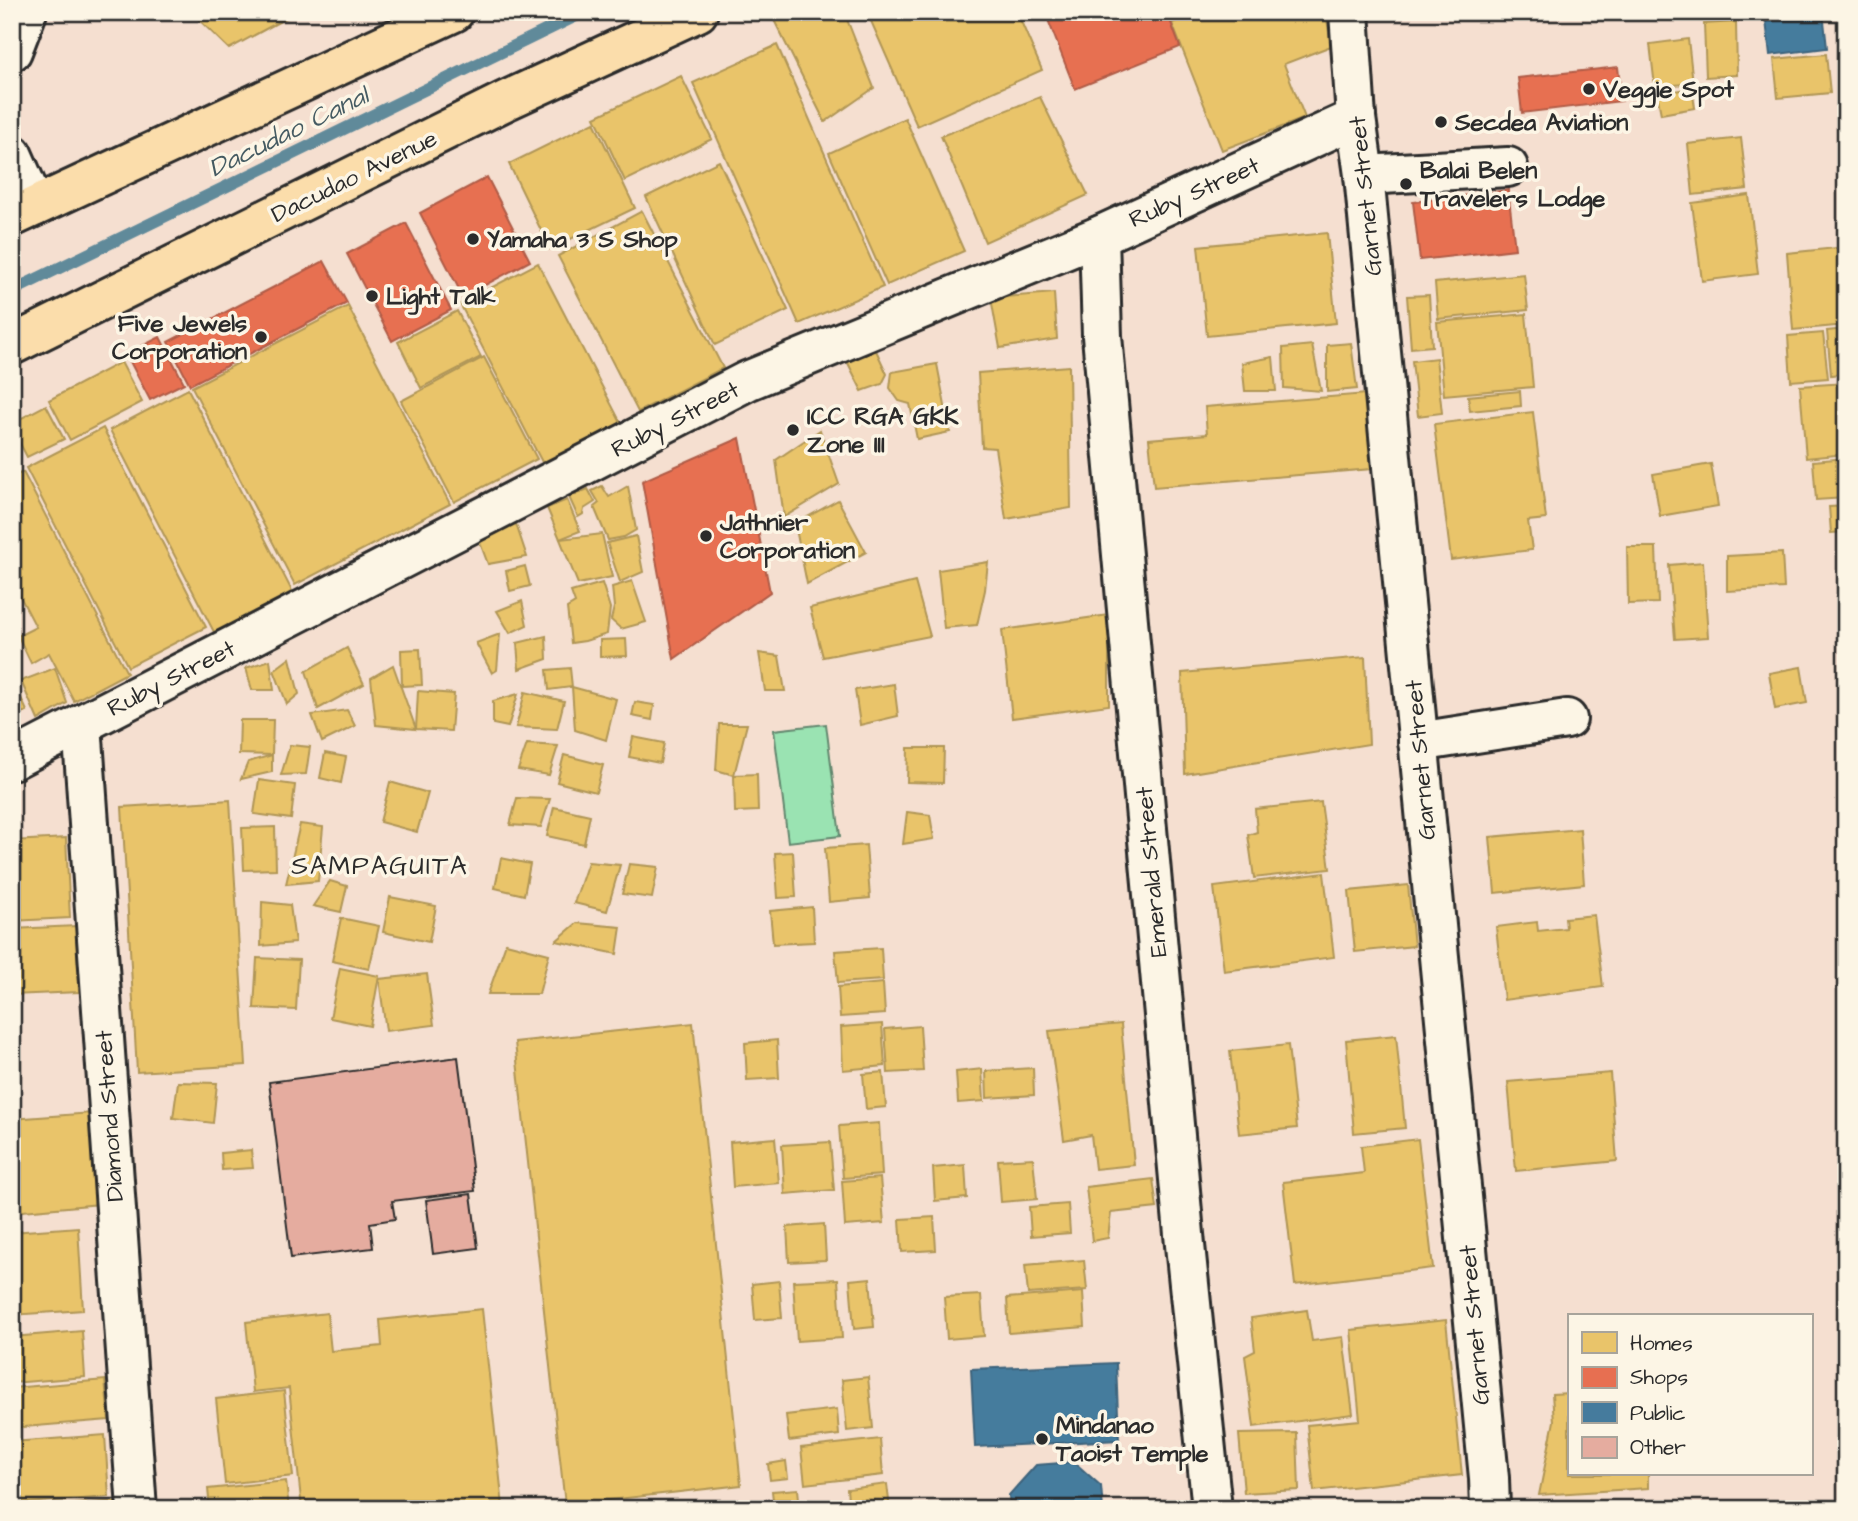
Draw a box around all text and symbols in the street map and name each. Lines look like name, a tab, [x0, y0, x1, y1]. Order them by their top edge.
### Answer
place label: Veggie Spot	[1602, 73, 1734, 108]
water label: Dacudao Canal	[203, 76, 377, 186]
marker: Veggie Spot	[1581, 81, 1597, 97]
place label: Secdea Aviation	[1454, 106, 1628, 140]
street label: Garnet Street	[1341, 114, 1391, 277]
marker: Secdea Aviation	[1433, 114, 1449, 130]
street label: Dacudao Avenue	[266, 122, 443, 232]
street label: Ruby Street	[1124, 149, 1266, 238]
place label: Balai Belen Travelers Lodge	[1419, 154, 1605, 217]
marker: Balai Belen Travelers Lodge	[1398, 176, 1414, 192]
place label: Yamaha 3 S Shop	[487, 223, 678, 257]
marker: Yamaha 3 S Shop	[465, 231, 481, 247]
place label: Light Talk	[386, 280, 496, 315]
marker: Light Talk	[364, 288, 380, 304]
place label: Five Jewels Corporation	[112, 307, 247, 369]
marker: Five Jewels Corporation	[253, 329, 269, 345]
street label: Ruby Street	[606, 373, 746, 468]
place label: ICC RGA GKK Zone III	[807, 400, 959, 462]
marker: ICC RGA GKK Zone III	[785, 422, 801, 438]
place label: Jathnier Corporation	[719, 506, 855, 568]
marker: Jathnier Corporation	[698, 528, 714, 544]
street label: Ruby Street	[102, 632, 242, 727]
street label: Garnet Street	[1397, 678, 1445, 841]
street label: Emerald Street	[1128, 785, 1176, 959]
district label: SAMPAGUITA	[291, 848, 469, 884]
street label: Diamond Street	[87, 1029, 133, 1203]
street label: Garnet Street	[1451, 1243, 1499, 1406]
legend	[1568, 1314, 1812, 1476]
text: Homes	[1630, 1329, 1693, 1358]
text: Shops	[1630, 1363, 1688, 1393]
text: Public	[1630, 1399, 1686, 1428]
place label: Mindanao Taoist Temple	[1055, 1409, 1208, 1471]
marker: Mindanao Taoist Temple	[1034, 1431, 1050, 1447]
text: Other	[1630, 1433, 1686, 1462]

